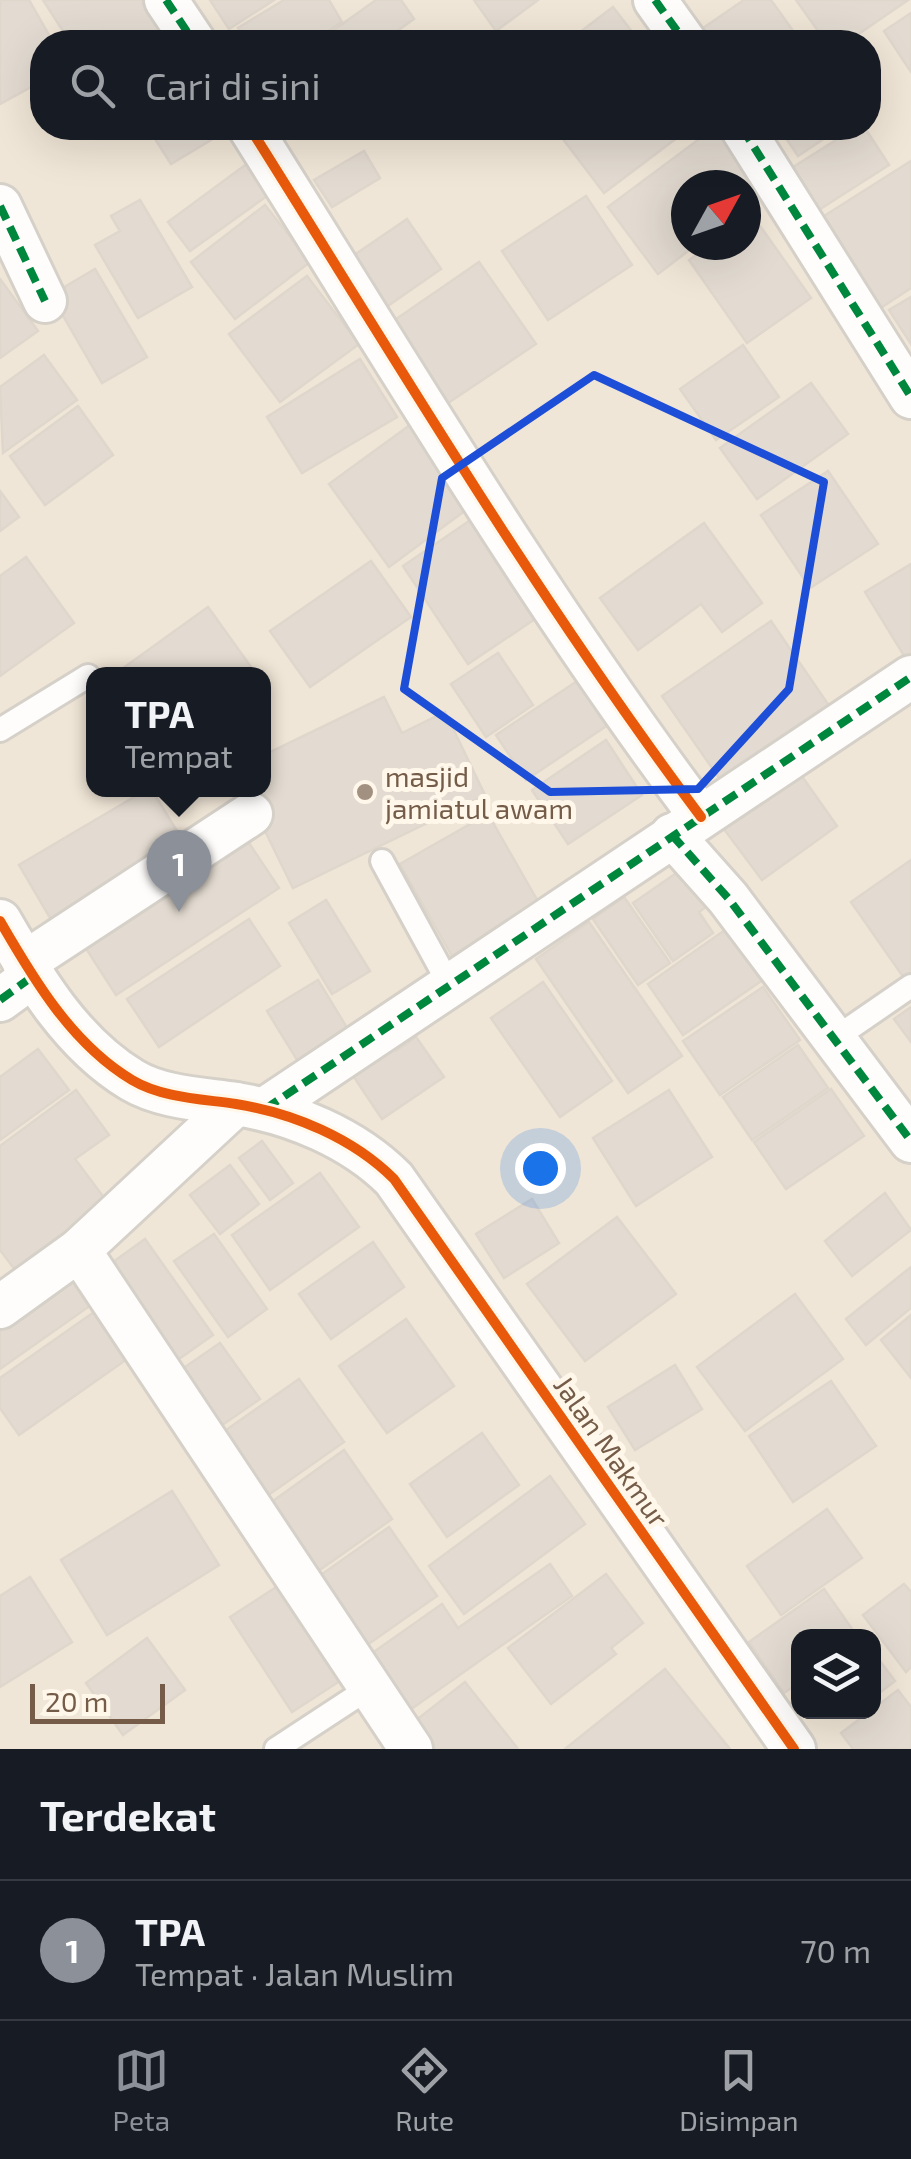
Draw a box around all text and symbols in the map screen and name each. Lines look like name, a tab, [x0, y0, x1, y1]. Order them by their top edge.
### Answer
search box	[30, 30, 881, 140]
icon: search	[65, 58, 120, 113]
text: Cari di sini	[145, 62, 321, 108]
north arrow	[671, 170, 761, 260]
popup	[86, 667, 271, 797]
text: TPA	[124, 690, 194, 736]
text: Tempat	[124, 736, 233, 774]
place label: masjid jamiatul awam	[385, 759, 573, 825]
marker: masjid jamiatul awam	[354, 781, 376, 803]
pin: 1	[146, 830, 212, 912]
your location	[515, 1143, 566, 1194]
street label: Jalan Makmur	[547, 1369, 677, 1533]
map controls	[791, 1629, 881, 1719]
button: layers	[791, 1629, 881, 1719]
scale bar	[30, 1679, 165, 1724]
text: 20 m	[45, 1684, 108, 1718]
text: Terdekat	[40, 1789, 216, 1839]
text: TPA	[135, 1908, 205, 1954]
text: 1	[66, 1931, 79, 1969]
text: 70 m	[800, 1931, 871, 1969]
text: Tempat · Jalan Muslim	[135, 1954, 454, 1992]
tab: Peta	[113, 2043, 170, 2137]
tab: Rute	[395, 2043, 454, 2137]
tab: Disimpan	[679, 2043, 798, 2137]

